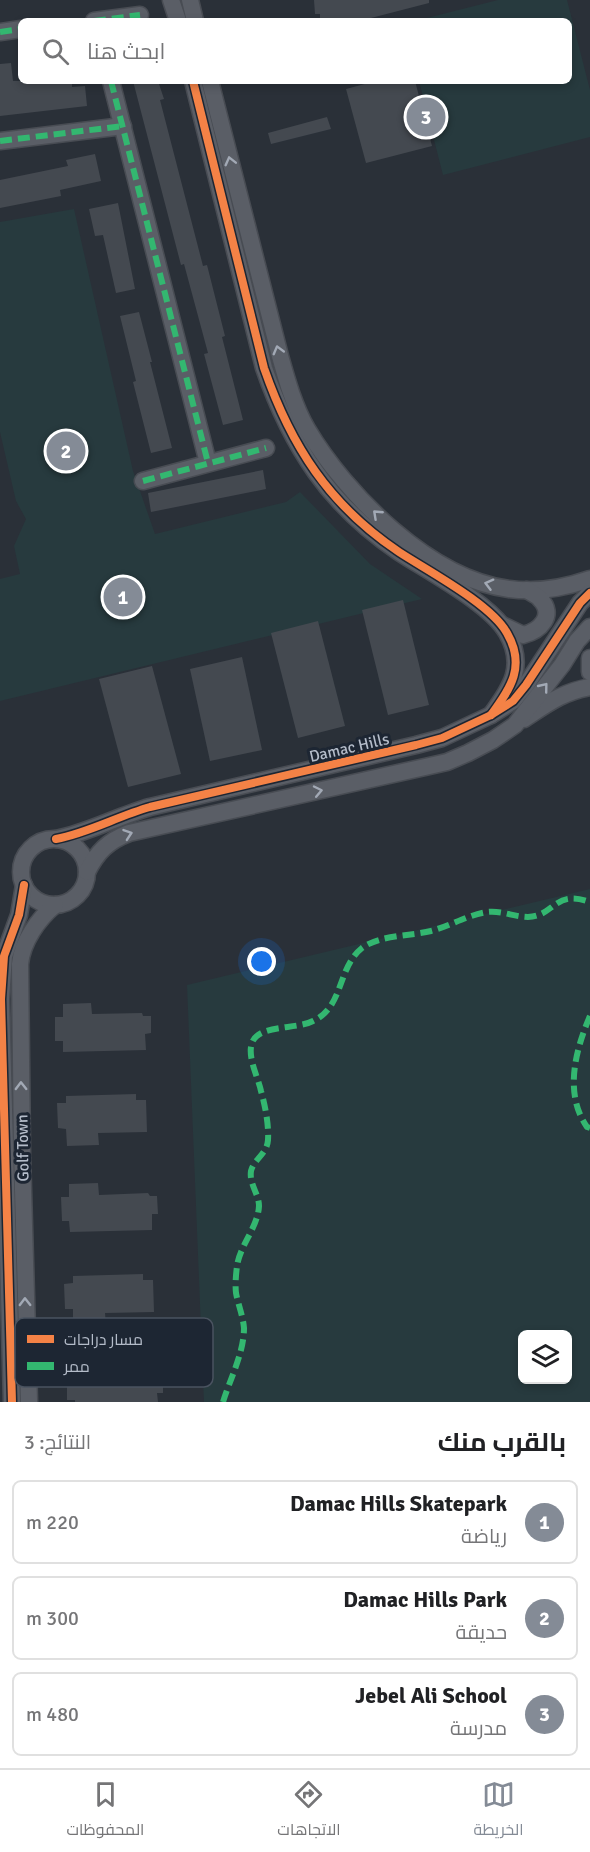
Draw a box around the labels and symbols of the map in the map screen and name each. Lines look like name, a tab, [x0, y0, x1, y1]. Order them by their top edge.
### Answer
pin: 3	[406, 94, 446, 140]
one-way arrow	[224, 156, 237, 166]
one-way arrow	[273, 345, 285, 356]
pin: 2	[46, 428, 86, 474]
one-way arrow	[373, 510, 383, 521]
pin: 1	[104, 574, 142, 620]
one-way arrow	[484, 579, 494, 592]
one-way arrow	[537, 682, 548, 693]
street label: Damac Hills	[307, 729, 391, 767]
one-way arrow	[313, 785, 323, 798]
one-way arrow	[122, 829, 133, 841]
your location	[247, 947, 276, 976]
one-way arrow	[14, 1081, 27, 1090]
street label: Golf Town	[12, 1114, 34, 1182]
one-way arrow	[19, 1297, 32, 1306]
legend	[15, 1318, 213, 1387]
text: مسار دراجات	[64, 1330, 143, 1350]
text: ممر	[63, 1357, 90, 1377]

